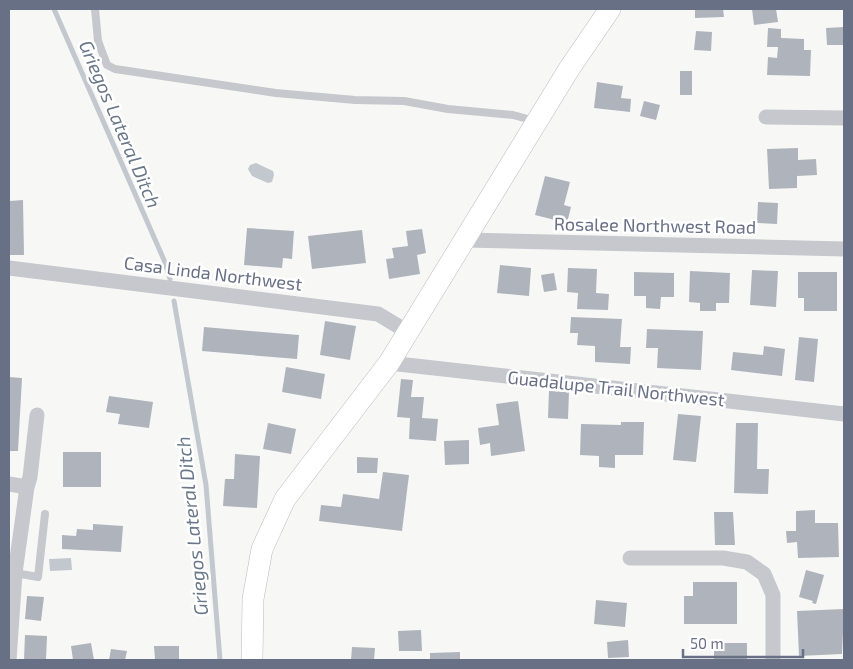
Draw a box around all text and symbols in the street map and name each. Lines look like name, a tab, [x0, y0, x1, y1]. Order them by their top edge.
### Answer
water label: Griegos Lateral Ditch	[75, 37, 166, 211]
street label: Rosalee Northwest Road	[554, 212, 756, 238]
street label: Casa Linda Northwest	[123, 251, 304, 295]
street label: Guadalupe Trail Northwest	[506, 366, 726, 410]
water label: Griegos Lateral Ditch	[171, 435, 212, 617]
scale bar	[683, 626, 803, 658]
text: 50 m	[690, 634, 724, 652]

